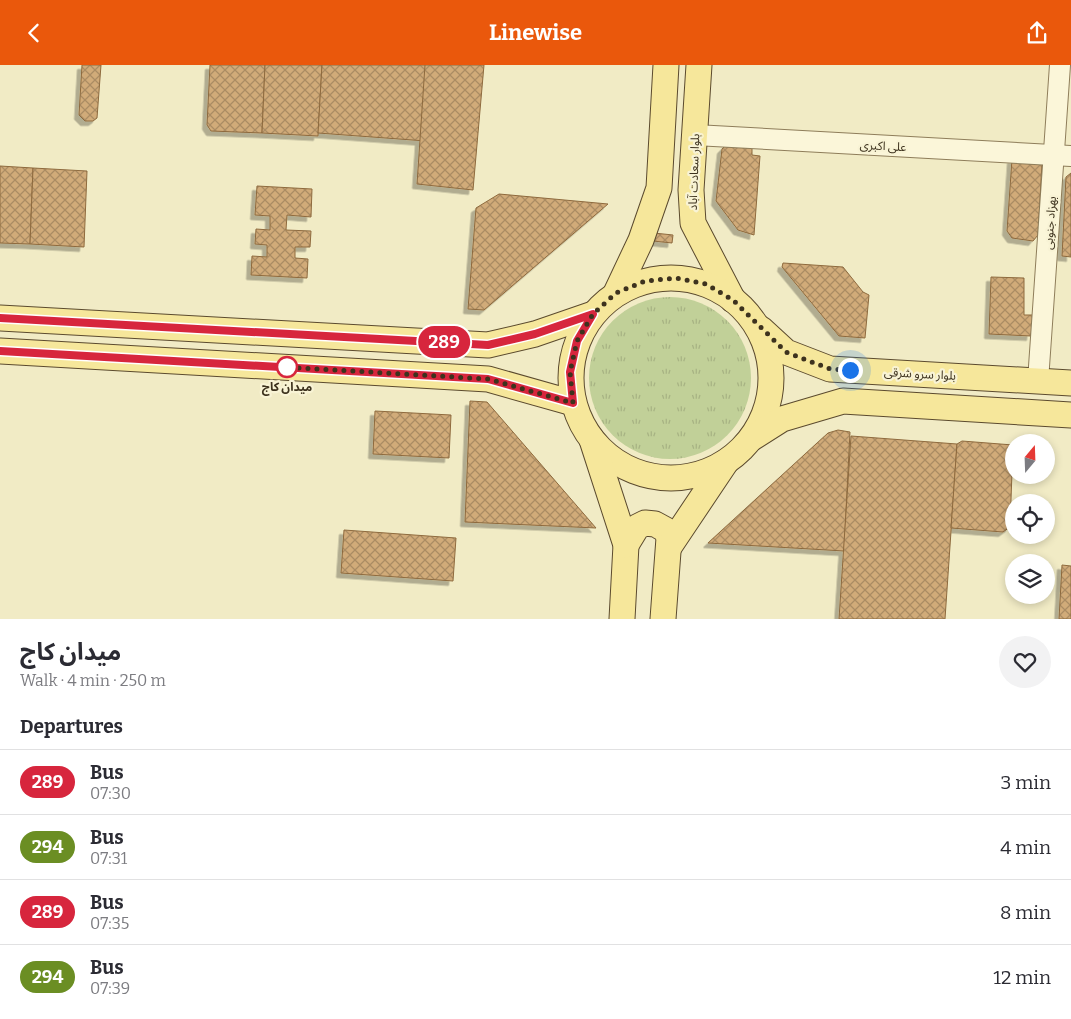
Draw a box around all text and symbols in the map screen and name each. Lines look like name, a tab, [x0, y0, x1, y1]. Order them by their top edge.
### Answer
icon: back	[20, 19, 48, 47]
text: Linewise	[489, 19, 582, 46]
icon: share	[1023, 19, 1051, 47]
street label: بلوار سعادت آباد	[686, 133, 702, 211]
street label: علی اکبری	[859, 138, 907, 154]
street label: بهزاد جنوبی	[1041, 196, 1059, 250]
line badge: 289	[415, 326, 473, 358]
text: 289	[428, 331, 460, 353]
marker: میدان کاج	[276, 356, 298, 378]
your location	[838, 358, 863, 383]
street label: بلوار سرو شرقی	[884, 365, 956, 383]
place label: میدان کاج	[262, 380, 312, 396]
north arrow	[1005, 434, 1055, 484]
map controls	[1005, 434, 1055, 604]
button: locate	[1005, 494, 1055, 544]
button: layers	[1005, 554, 1055, 604]
button: heart	[999, 636, 1051, 688]
text: میدان کاج	[20, 638, 121, 666]
text: Walk · 4 min · 250 m	[20, 671, 166, 690]
text: Departures	[20, 715, 123, 738]
text: Bus	[90, 761, 124, 784]
text: 289	[32, 771, 63, 793]
text: 3 min	[1001, 771, 1051, 794]
text: 07:30	[90, 784, 131, 803]
text: Bus	[90, 826, 124, 849]
text: 294	[32, 836, 63, 858]
text: 4 min	[1000, 836, 1051, 859]
text: 07:31	[90, 849, 127, 868]
text: Bus	[90, 891, 124, 914]
text: 289	[32, 901, 63, 923]
text: 8 min	[1000, 901, 1051, 924]
text: 07:35	[90, 914, 129, 933]
text: Bus	[90, 956, 124, 979]
text: 294	[32, 966, 63, 988]
text: 12 min	[993, 966, 1051, 989]
text: 07:39	[90, 979, 130, 998]

